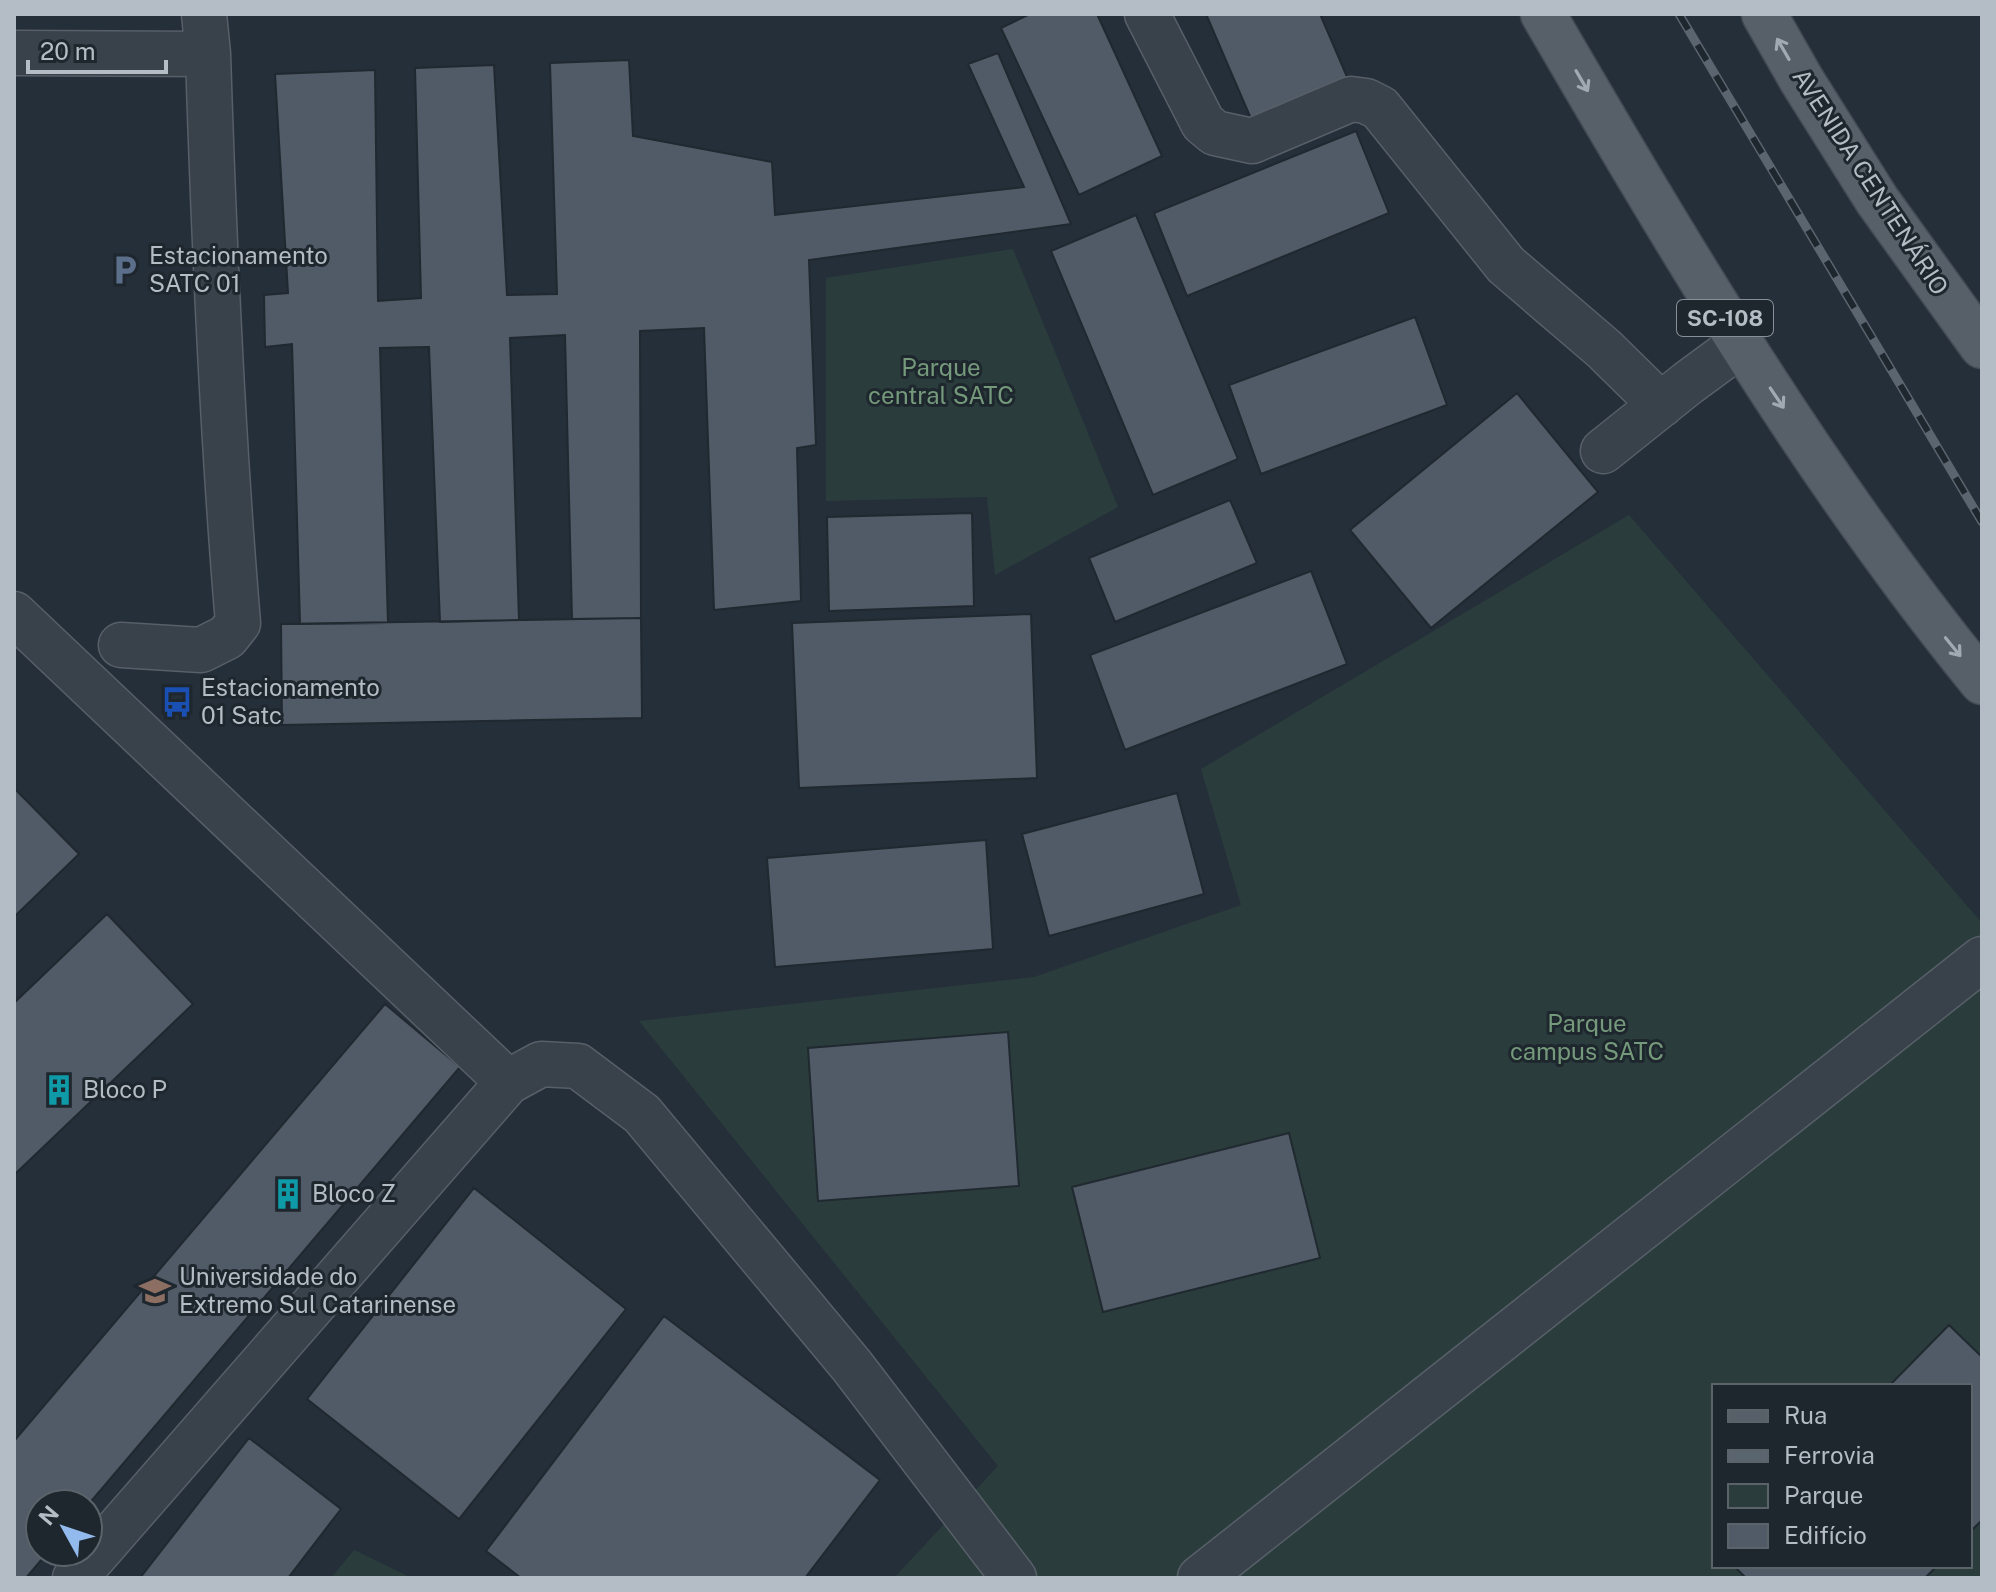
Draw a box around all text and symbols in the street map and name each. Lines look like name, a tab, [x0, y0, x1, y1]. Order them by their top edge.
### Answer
scale bar	[28, 24, 166, 74]
text: 20 m	[40, 37, 96, 65]
one-way arrow	[1775, 37, 1790, 61]
street label: AVENIDA CENTENÁRIO	[1787, 63, 1954, 300]
one-way arrow	[1574, 69, 1590, 92]
place label: Estacionamento SATC 01	[149, 241, 328, 297]
parking icon: Estacionamento SATC 01	[108, 253, 142, 287]
road number: SC-108	[1677, 300, 1773, 336]
park label: Parque central SATC	[868, 353, 1014, 409]
one-way arrow	[1770, 386, 1786, 409]
one-way arrow	[1945, 636, 1962, 657]
place label: Estacionamento 01 Satc	[201, 673, 380, 729]
bus stop icon: Estacionamento 01 Satc	[160, 685, 194, 719]
park label: Parque campus SATC	[1510, 1009, 1664, 1065]
building icon: Bloco P	[42, 1073, 76, 1107]
place label: Bloco P	[83, 1075, 167, 1103]
building icon: Bloco Z	[271, 1177, 305, 1211]
place label: Bloco Z	[312, 1179, 396, 1207]
place label: Universidade do Extremo Sul Catarinense	[179, 1262, 456, 1318]
school or university icon: Universidade do Extremo Sul Catarinense	[138, 1274, 172, 1308]
legend	[1712, 1384, 1972, 1568]
text: Rua	[1784, 1401, 1827, 1429]
text: Ferrovia	[1784, 1441, 1875, 1469]
text: Parque	[1784, 1481, 1863, 1509]
north arrow	[24, 1488, 104, 1568]
text: N	[33, 1500, 64, 1530]
text: Edifício	[1784, 1521, 1867, 1549]

